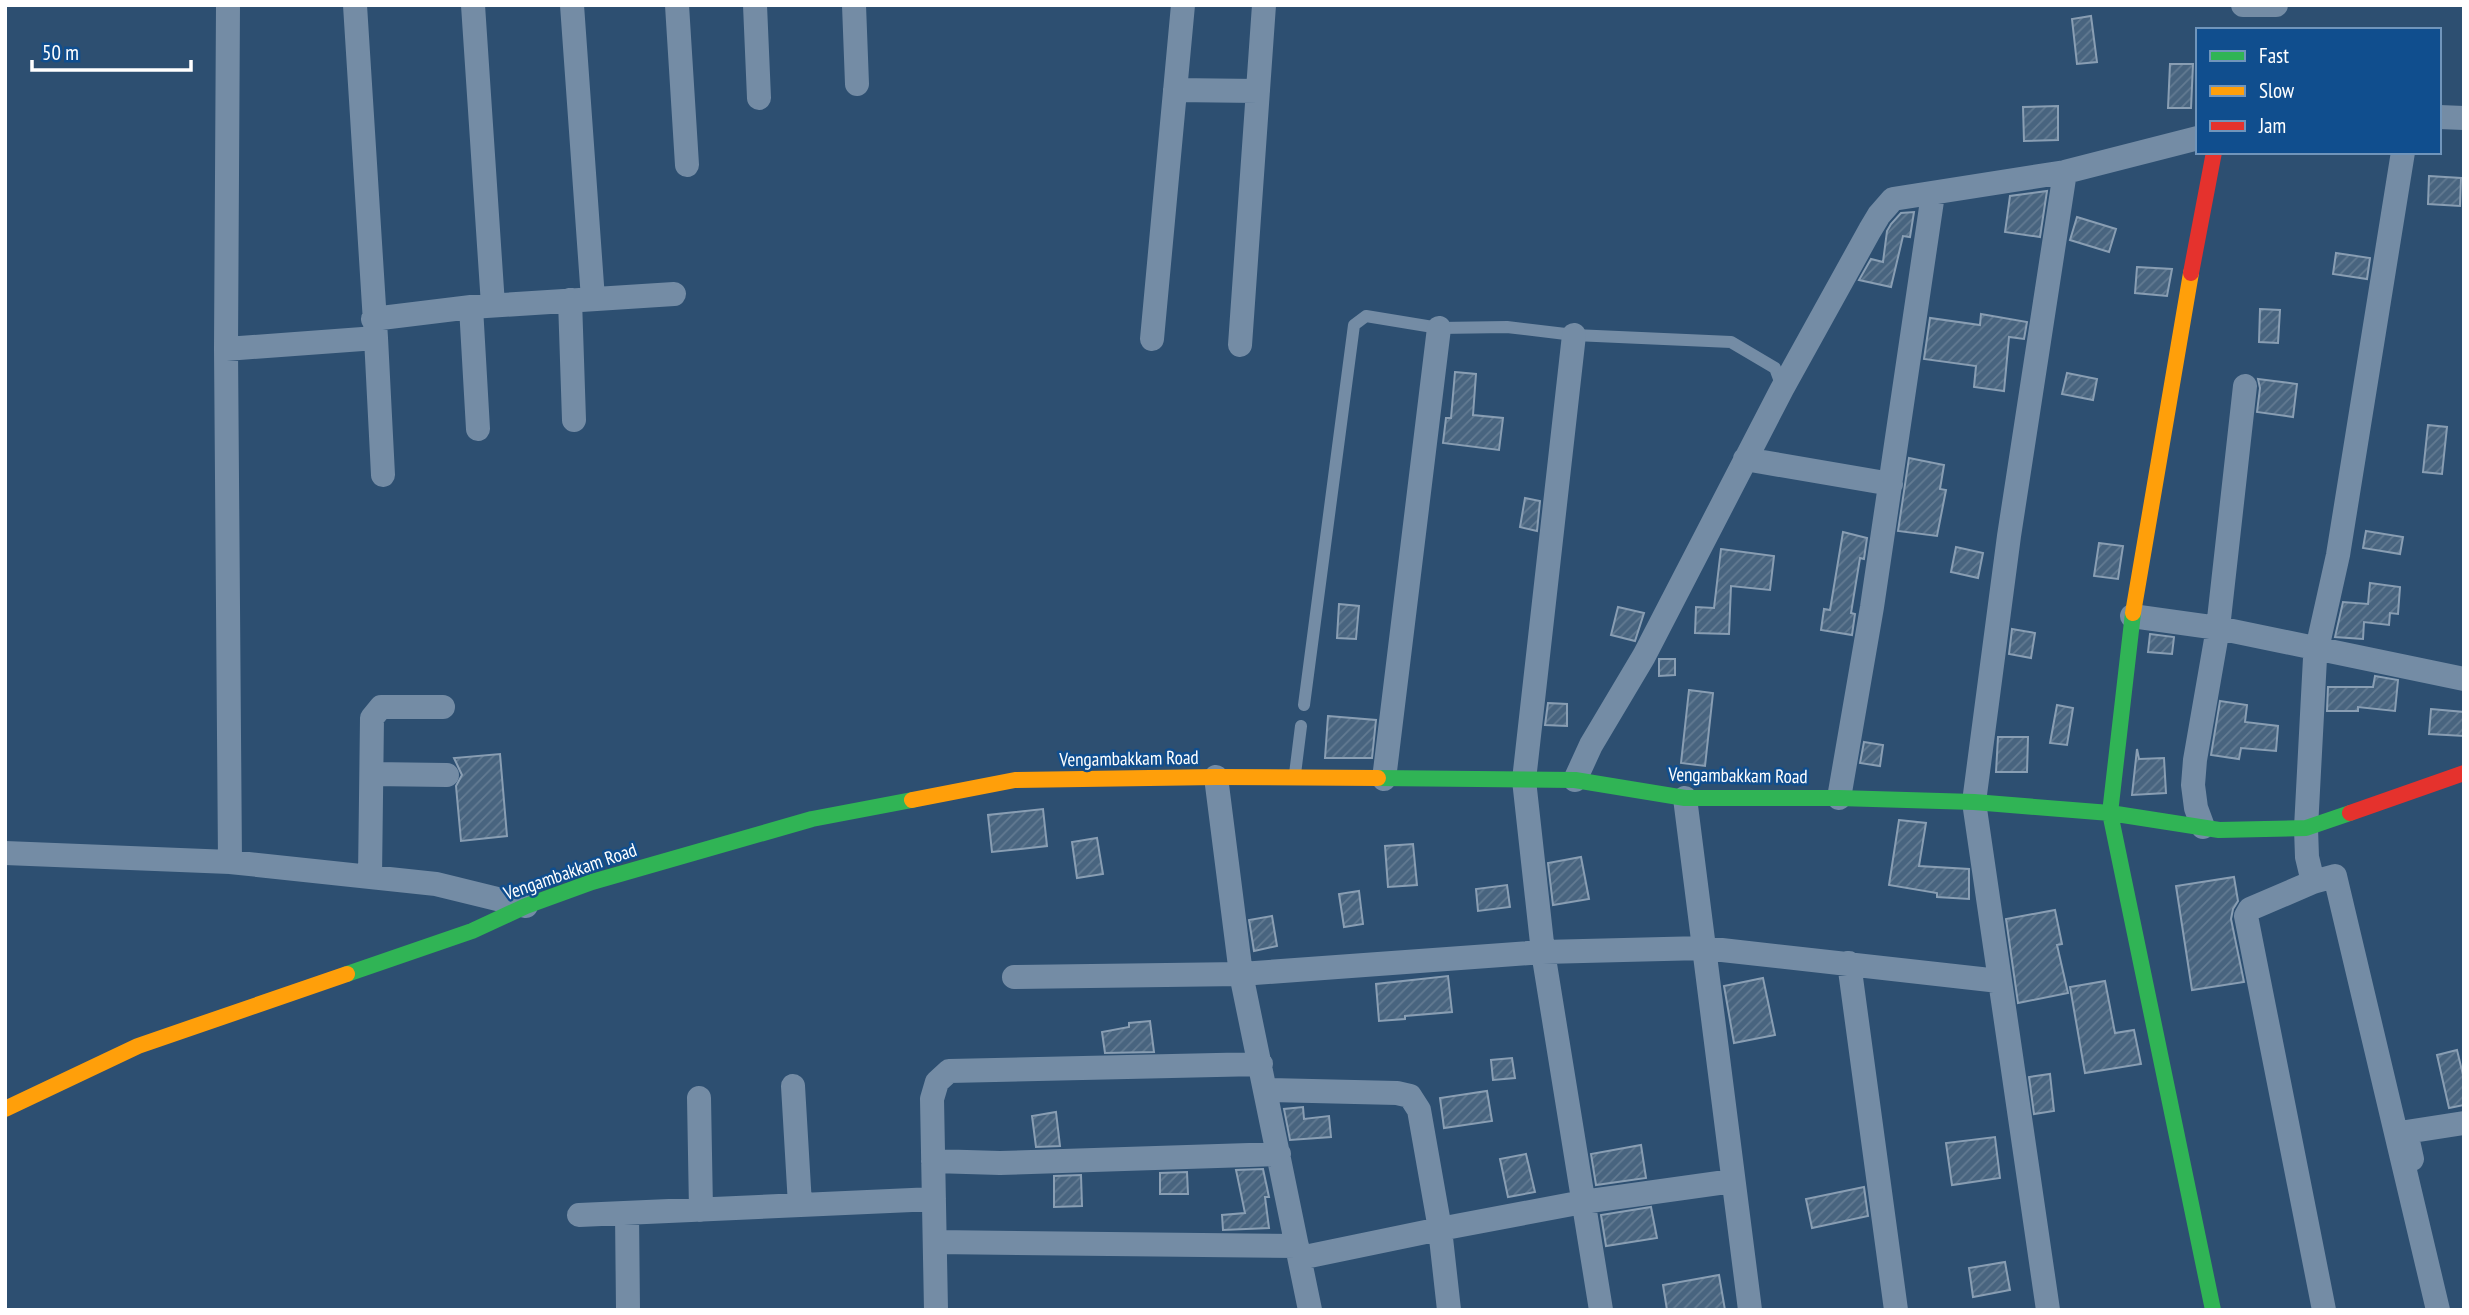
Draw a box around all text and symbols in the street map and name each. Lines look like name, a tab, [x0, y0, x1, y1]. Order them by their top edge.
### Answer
scale bar	[32, 28, 191, 72]
legend	[2196, 28, 2441, 154]
text: 50 m	[42, 39, 79, 66]
text: Fast	[2259, 42, 2289, 69]
text: Slow	[2259, 77, 2295, 104]
text: Jam	[2258, 112, 2286, 139]
street label: Vengambakkam Road	[1058, 745, 1199, 771]
street label: Vengambakkam Road	[1667, 762, 1808, 788]
street label: Vengambakkam Road	[499, 837, 640, 905]

